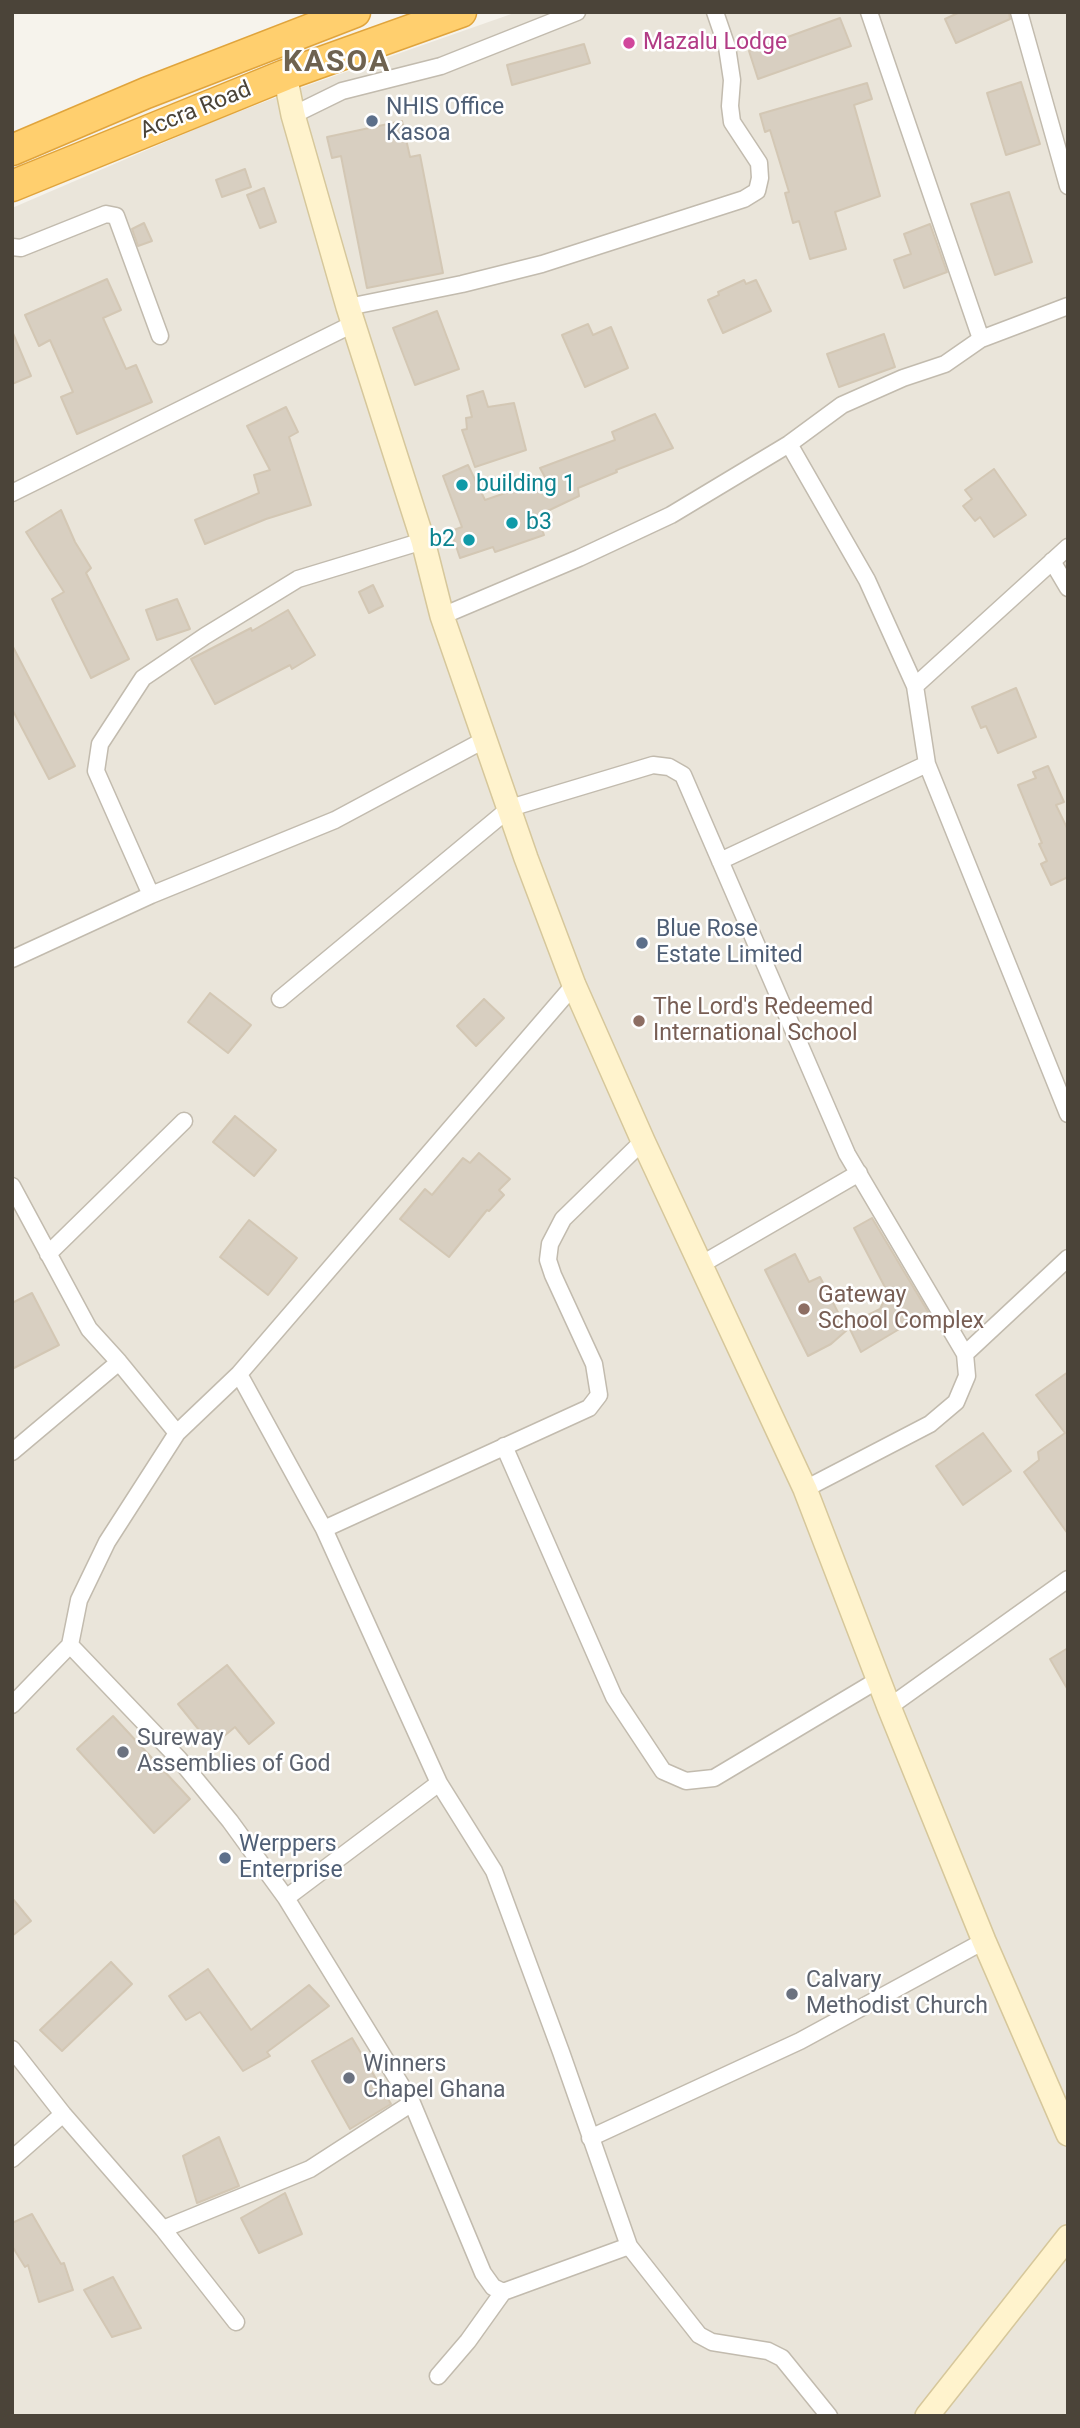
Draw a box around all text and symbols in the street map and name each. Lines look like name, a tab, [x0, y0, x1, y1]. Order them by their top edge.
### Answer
place label: Mazalu Lodge	[643, 29, 787, 57]
marker: Mazalu Lodge	[621, 35, 637, 51]
district label: KASOA	[284, 45, 390, 81]
street label: Accra Road	[136, 76, 256, 146]
place label: NHIS Office Kasoa	[386, 94, 504, 148]
marker: NHIS Office Kasoa	[364, 113, 380, 129]
place label: building 1	[476, 471, 576, 499]
marker: building 1	[454, 477, 470, 493]
place label: b3	[526, 509, 552, 537]
marker: b3	[504, 515, 520, 531]
place label: b2	[429, 526, 455, 554]
marker: b2	[461, 532, 477, 548]
place label: Blue Rose Estate Limited	[656, 916, 803, 970]
marker: Blue Rose Estate Limited	[634, 935, 650, 951]
place label: The Lord's Redeemed International School	[653, 994, 873, 1048]
marker: The Lord's Redeemed International School	[631, 1013, 647, 1029]
place label: Gateway School Complex	[818, 1282, 984, 1336]
marker: Gateway School Complex	[796, 1301, 812, 1317]
place label: Sureway Assemblies of God	[137, 1725, 331, 1779]
marker: Sureway Assemblies of God	[115, 1744, 131, 1760]
place label: Werppers Enterprise	[239, 1831, 343, 1885]
marker: Werppers Enterprise	[217, 1850, 233, 1866]
place label: Calvary Methodist Church	[806, 1967, 988, 2021]
marker: Calvary Methodist Church	[784, 1986, 800, 2002]
place label: Winners Chapel Ghana	[363, 2051, 506, 2105]
marker: Winners Chapel Ghana	[341, 2070, 357, 2086]

